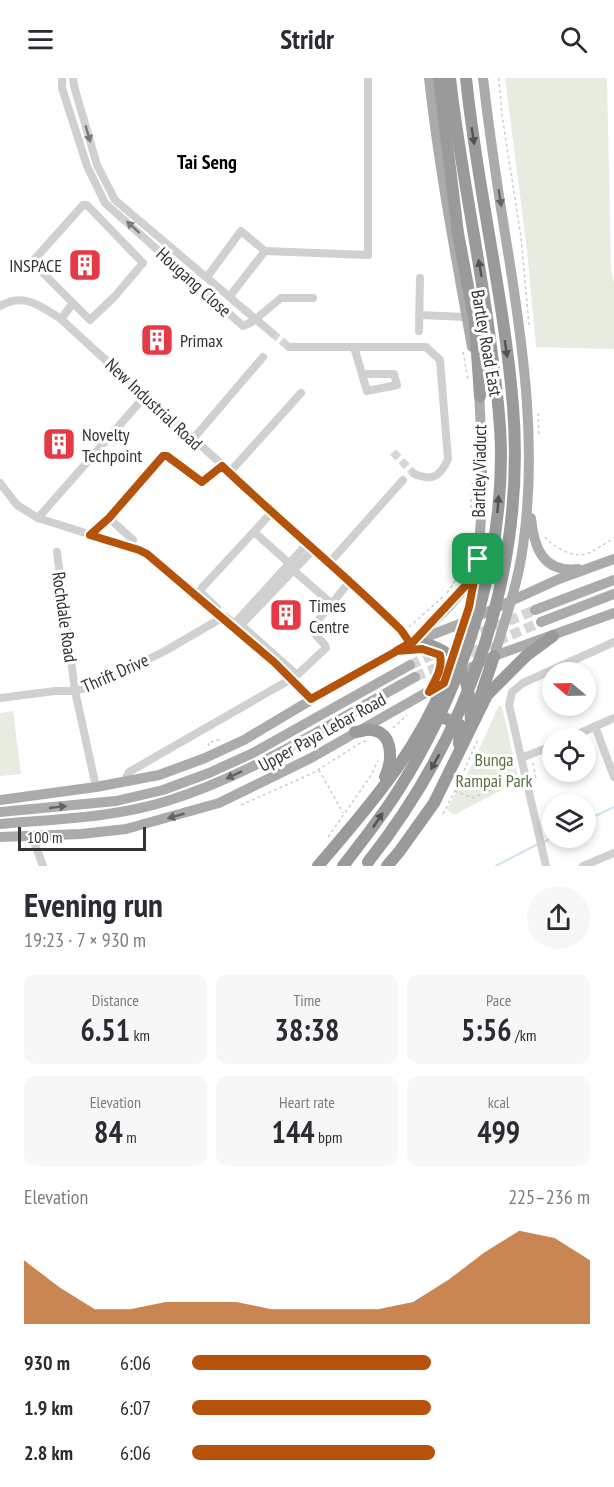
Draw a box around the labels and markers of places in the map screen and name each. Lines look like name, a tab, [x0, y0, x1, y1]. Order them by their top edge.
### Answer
building icon: INSPACE	[67, 247, 103, 283]
place label: INSPACE	[9, 254, 62, 277]
building icon: Primax	[139, 322, 175, 358]
place label: Primax	[180, 329, 223, 352]
place label: Novelty Techpoint	[82, 423, 142, 467]
building icon: Novelty Techpoint	[41, 426, 77, 462]
pin	[452, 533, 503, 584]
place label: Times Centre	[309, 594, 349, 638]
building icon: Times Centre	[268, 597, 304, 633]

